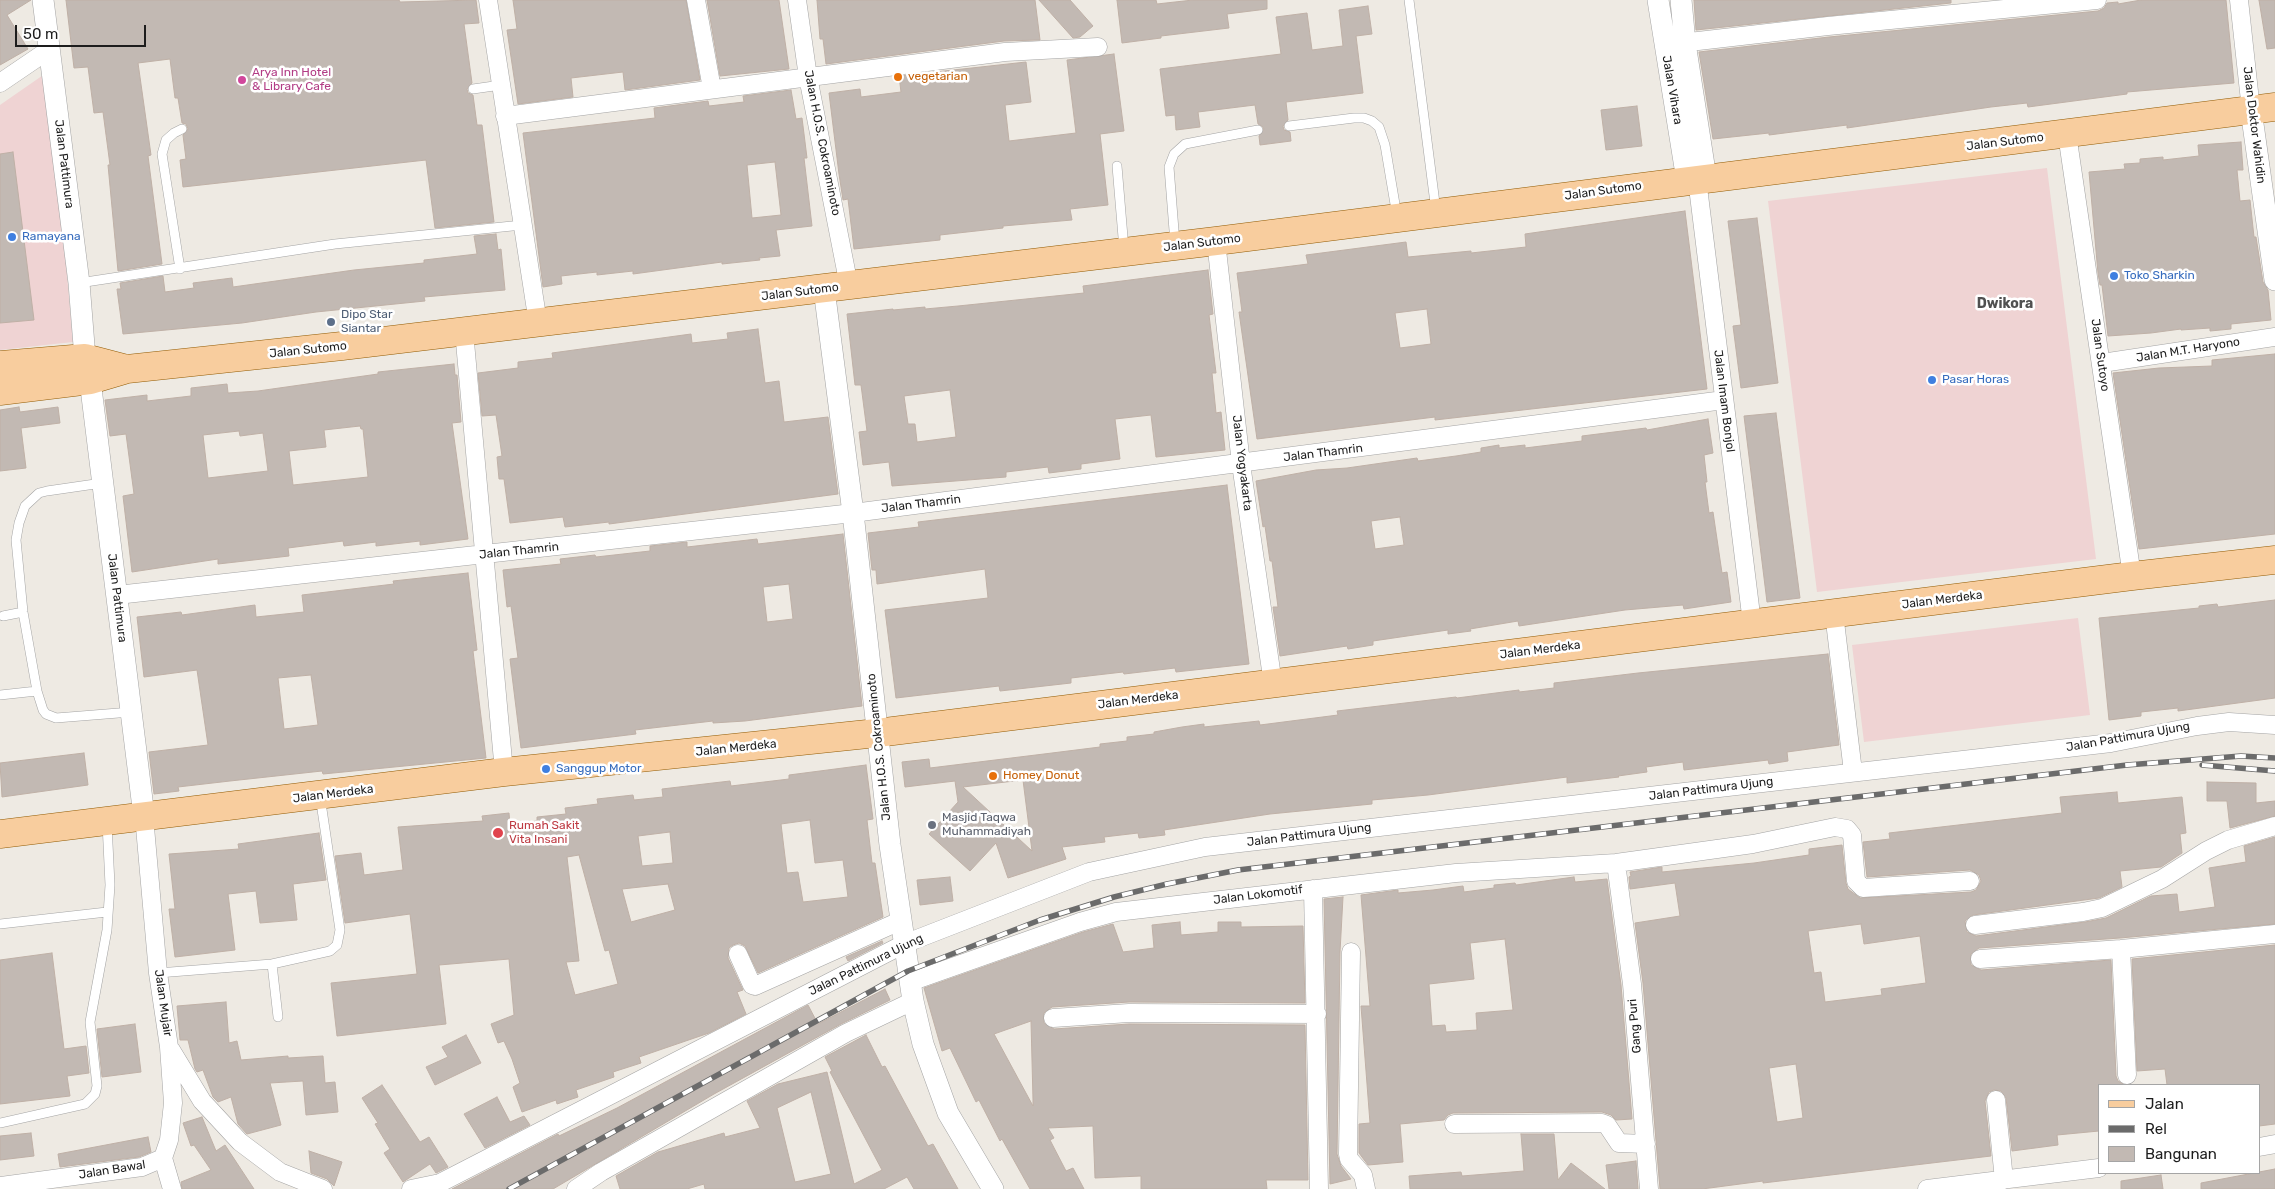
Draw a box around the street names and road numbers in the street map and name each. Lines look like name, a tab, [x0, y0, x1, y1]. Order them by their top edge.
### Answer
street label: Jalan Vihara	[1659, 54, 1685, 126]
street label: Jalan Doktor Wahidin	[2240, 66, 2268, 184]
street label: Jalan H.O.S. Cokroaminoto	[801, 69, 843, 217]
street label: Jalan Pattimura	[51, 119, 77, 209]
street label: Jalan Sutomo	[1966, 130, 2044, 154]
street label: Jalan Sutomo	[1563, 178, 1643, 204]
street label: Jalan Sutomo	[1163, 231, 1241, 255]
street label: Jalan Sutomo	[761, 280, 839, 304]
street label: Jalan Sutoyo	[2088, 318, 2112, 392]
street label: Jalan M.T. Haryono	[2135, 335, 2241, 365]
street label: Jalan Sutomo	[269, 339, 347, 361]
street label: Jalan Imam Bonjol	[1711, 349, 1737, 453]
street label: Jalan Yogyakarta	[1229, 414, 1255, 512]
street label: Jalan Thamrin	[1282, 441, 1364, 465]
street label: Jalan Thamrin	[880, 492, 962, 516]
street label: Jalan Thamrin	[478, 540, 560, 562]
street label: Jalan Pattimura	[104, 553, 130, 643]
street label: Jalan Merdeka	[1901, 588, 1983, 612]
street label: Jalan Merdeka	[1499, 638, 1581, 662]
street label: Jalan H.O.S. Cokroaminoto	[864, 673, 894, 821]
street label: Jalan Merdeka	[1097, 688, 1179, 712]
street label: Jalan Pattimura Ujung	[2065, 719, 2191, 755]
street label: Jalan Merdeka	[695, 737, 777, 759]
street label: Jalan Pattimura Ujung	[1648, 774, 1774, 804]
street label: Jalan Merdeka	[292, 782, 374, 806]
street label: Jalan Pattimura Ujung	[1246, 820, 1372, 850]
street label: Jalan Lokomotif	[1212, 882, 1304, 908]
street label: Jalan Pattimura Ujung	[806, 931, 926, 999]
street label: Jalan Mujair	[151, 968, 175, 1038]
street label: Gang Puri	[1625, 998, 1645, 1054]
street label: Jalan Bawal	[78, 1158, 146, 1182]

